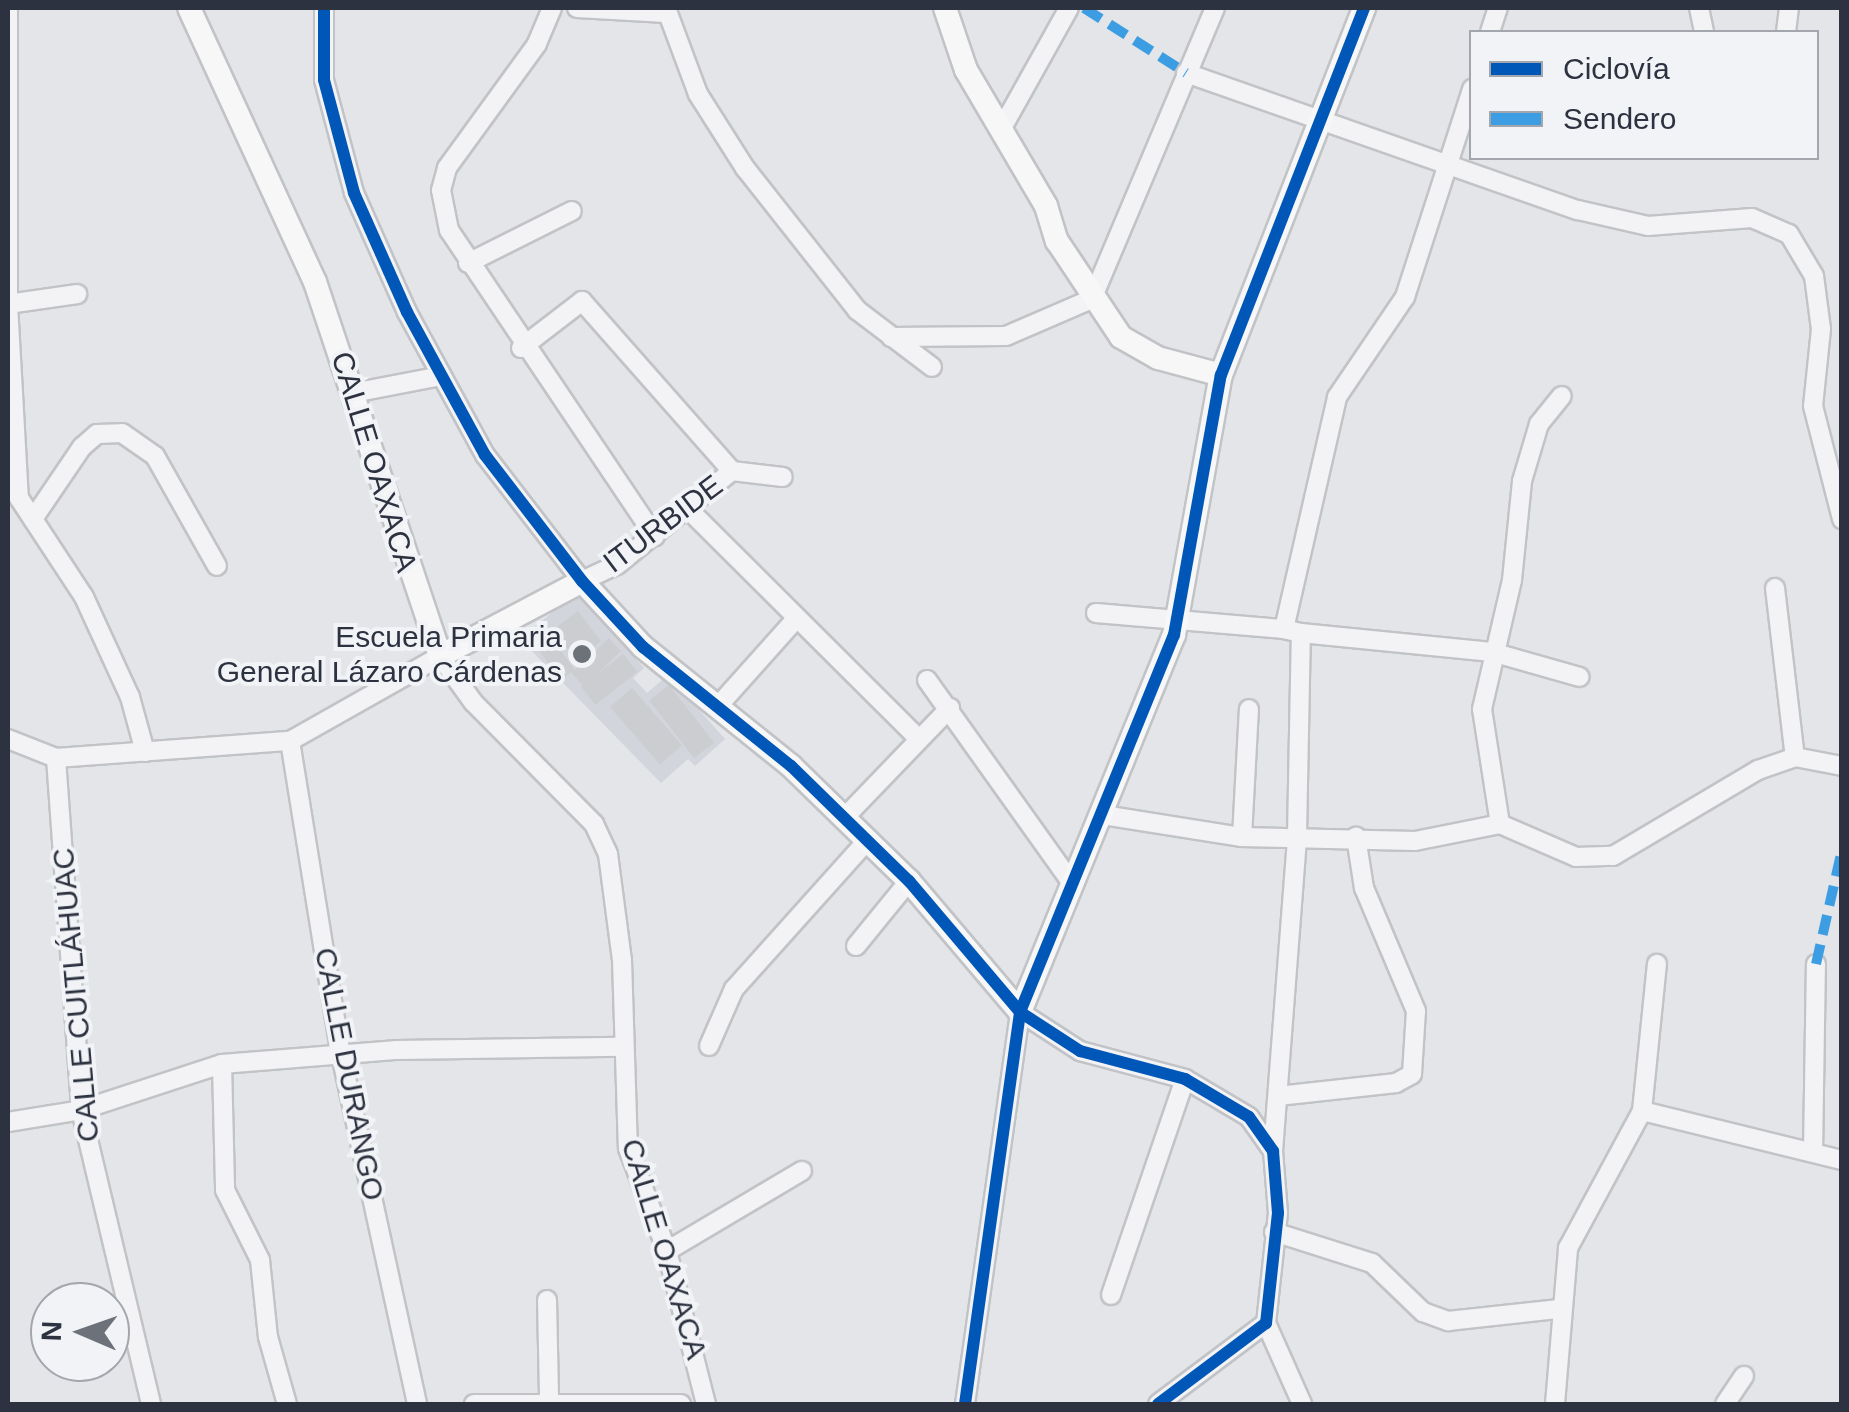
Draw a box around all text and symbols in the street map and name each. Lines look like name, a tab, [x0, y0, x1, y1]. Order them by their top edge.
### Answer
legend	[1469, 30, 1819, 160]
text: Ciclovía	[1563, 52, 1670, 85]
text: Sendero	[1563, 102, 1676, 135]
street label: CALLE OAXACA	[323, 348, 425, 576]
street label: ITURBIDE	[596, 467, 730, 581]
place label: Escuela Primaria General Lázaro Cárdenas	[217, 619, 562, 690]
marker: Escuela Primaria General Lázaro Cárdenas	[571, 643, 593, 665]
street label: CALLE CUITLÁHUAC	[45, 846, 107, 1144]
street label: CALLE DURANGO	[307, 945, 391, 1203]
street label: CALLE OAXACA	[613, 1135, 715, 1363]
north arrow	[30, 1282, 130, 1382]
text: N	[36, 1320, 67, 1342]

